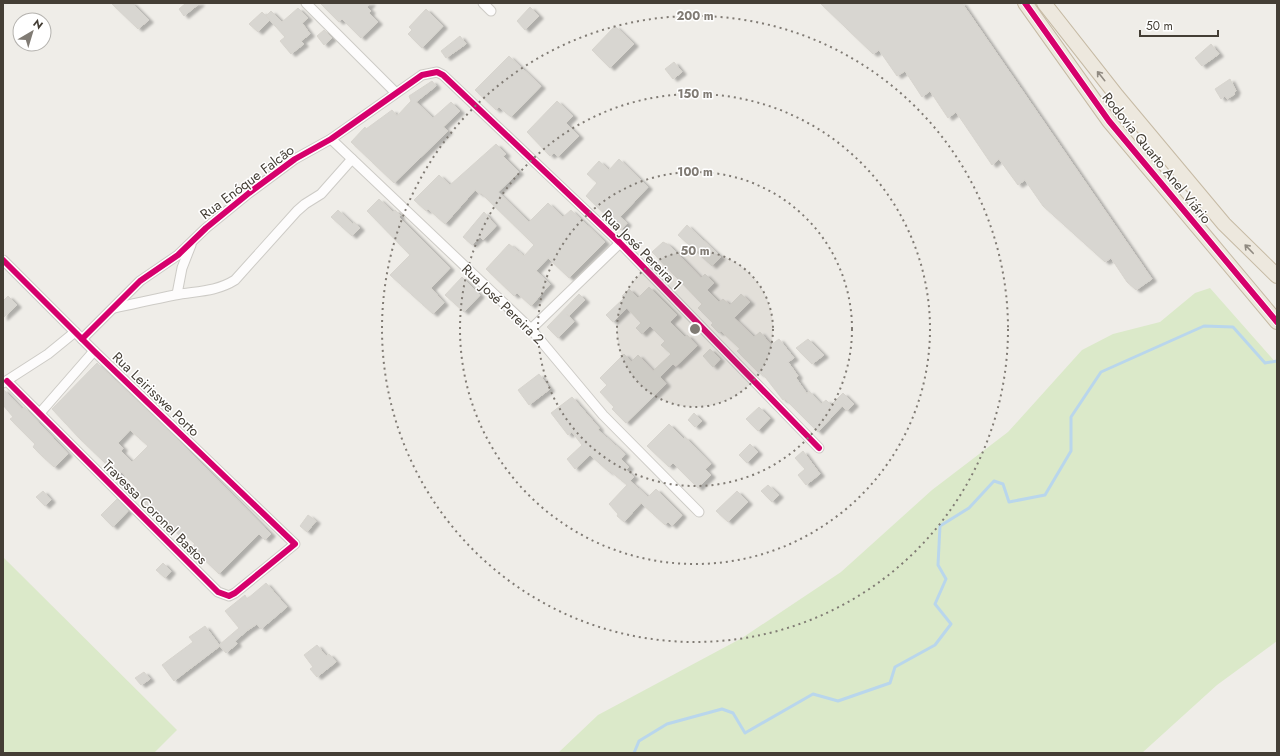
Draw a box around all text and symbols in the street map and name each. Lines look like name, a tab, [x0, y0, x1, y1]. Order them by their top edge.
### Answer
text: 200 m	[676, 7, 714, 25]
north arrow	[12, 12, 52, 52]
scale bar	[1140, 12, 1218, 38]
text: N	[30, 15, 47, 33]
text: 50 m	[1146, 17, 1173, 35]
one-way arrow	[1097, 71, 1106, 81]
text: 150 m	[677, 85, 713, 103]
street label: Rodovia Quarto Anel Viário	[1098, 88, 1217, 228]
street label: Rua Enóque Falcão	[196, 140, 299, 224]
text: 100 m	[677, 163, 713, 181]
street label: Rua José Pereira 1	[597, 205, 687, 295]
text: 50 m	[680, 242, 710, 260]
one-way arrow	[1245, 245, 1254, 255]
street label: Rua José Pereira 2	[457, 259, 549, 349]
centre of rings	[688, 322, 702, 336]
street label: Rua Leirisswe Porto	[108, 347, 204, 441]
street label: Travessa Coronel Bastos	[98, 455, 212, 569]

